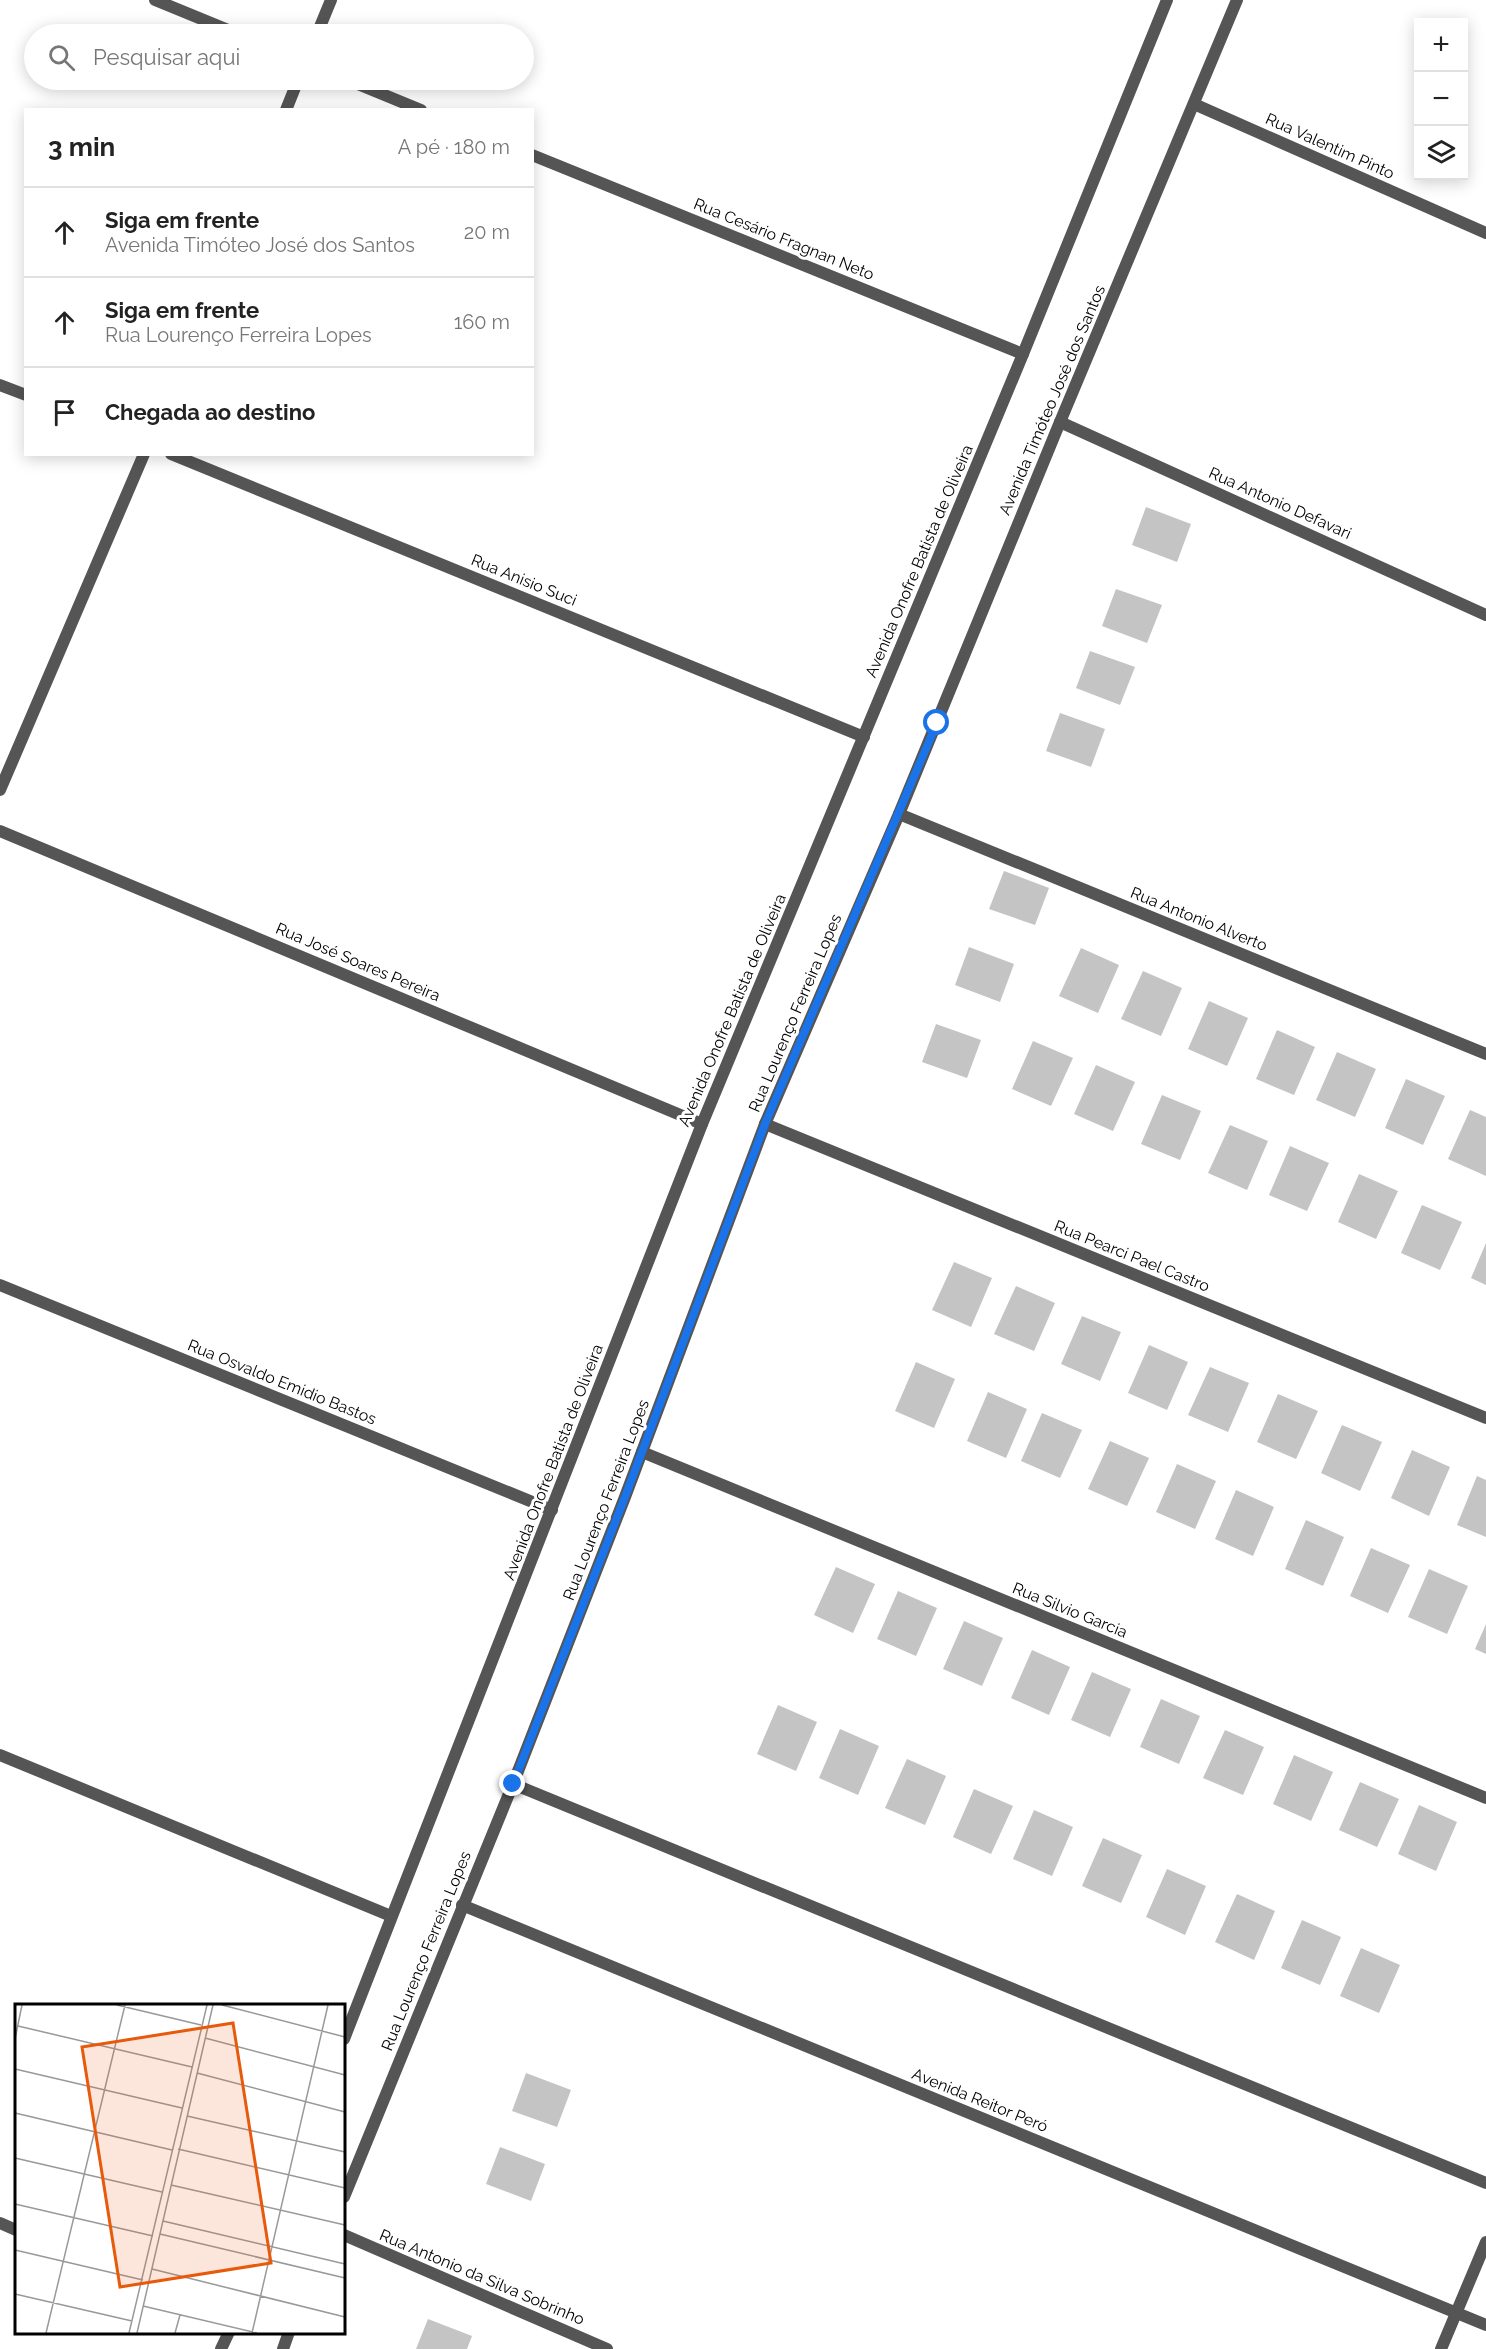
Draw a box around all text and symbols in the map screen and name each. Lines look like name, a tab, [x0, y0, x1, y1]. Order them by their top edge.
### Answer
map controls	[1414, 18, 1468, 180]
button: +	[1414, 18, 1468, 72]
search box	[24, 24, 534, 90]
icon: search	[45, 41, 78, 74]
text: Pesquisar aqui	[93, 44, 240, 70]
button: −	[1414, 72, 1468, 126]
street label: Rua Valentim Pinto	[1263, 109, 1397, 183]
button: layers	[1414, 126, 1468, 180]
text: 3 min	[48, 132, 115, 162]
text: A pé · 180 m	[398, 135, 510, 159]
street label: Rua Cesário Fragnan Neto	[691, 194, 877, 284]
text: Siga em frente	[105, 207, 259, 233]
icon: ahead	[48, 216, 81, 249]
text: 20 m	[464, 220, 510, 244]
text: Avenida Timóteo José dos Santos	[105, 233, 415, 257]
street label: Avenida Timóteo José dos Santos	[995, 282, 1109, 518]
text: Siga em frente	[105, 297, 259, 323]
icon: ahead	[48, 306, 81, 339]
text: 160 m	[454, 310, 510, 334]
text: Rua Lourenço Ferreira Lopes	[105, 323, 372, 347]
icon: arrive	[48, 396, 81, 429]
text: Chegada ao destino	[105, 399, 315, 425]
street label: Avenida Onofre Batista de Oliveira	[861, 442, 977, 680]
street label: Rua Antonio Defavari	[1206, 463, 1354, 543]
street label: Rua Anisio Suci	[468, 550, 580, 610]
route start	[923, 709, 949, 735]
street label: Rua Antonio Alverto	[1128, 883, 1270, 955]
street label: Avenida Onofre Batista de Oliveira	[674, 891, 790, 1129]
street label: Rua Lourenço Ferreira Lopes	[745, 911, 846, 1115]
street label: Rua José Soares Pereira	[273, 919, 443, 1005]
street label: Rua Pearci Pael Castro	[1052, 1216, 1212, 1296]
street label: Rua Osvaldo Emidio Bastos	[185, 1335, 379, 1429]
street label: Avenida Onofre Batista de Oliveira	[499, 1341, 607, 1583]
street label: Rua Lourenço Ferreira Lopes	[559, 1397, 653, 1603]
street label: Rua Silvio Garcia	[1010, 1578, 1130, 1642]
route end	[499, 1770, 525, 1796]
street label: Rua Lourenço Ferreira Lopes	[377, 1848, 475, 2053]
inset map	[15, 2004, 345, 2334]
street label: Avenida Reitor Peró	[909, 2064, 1051, 2136]
street label: Rua Antonio da Silva Sobrinho	[377, 2225, 587, 2329]

